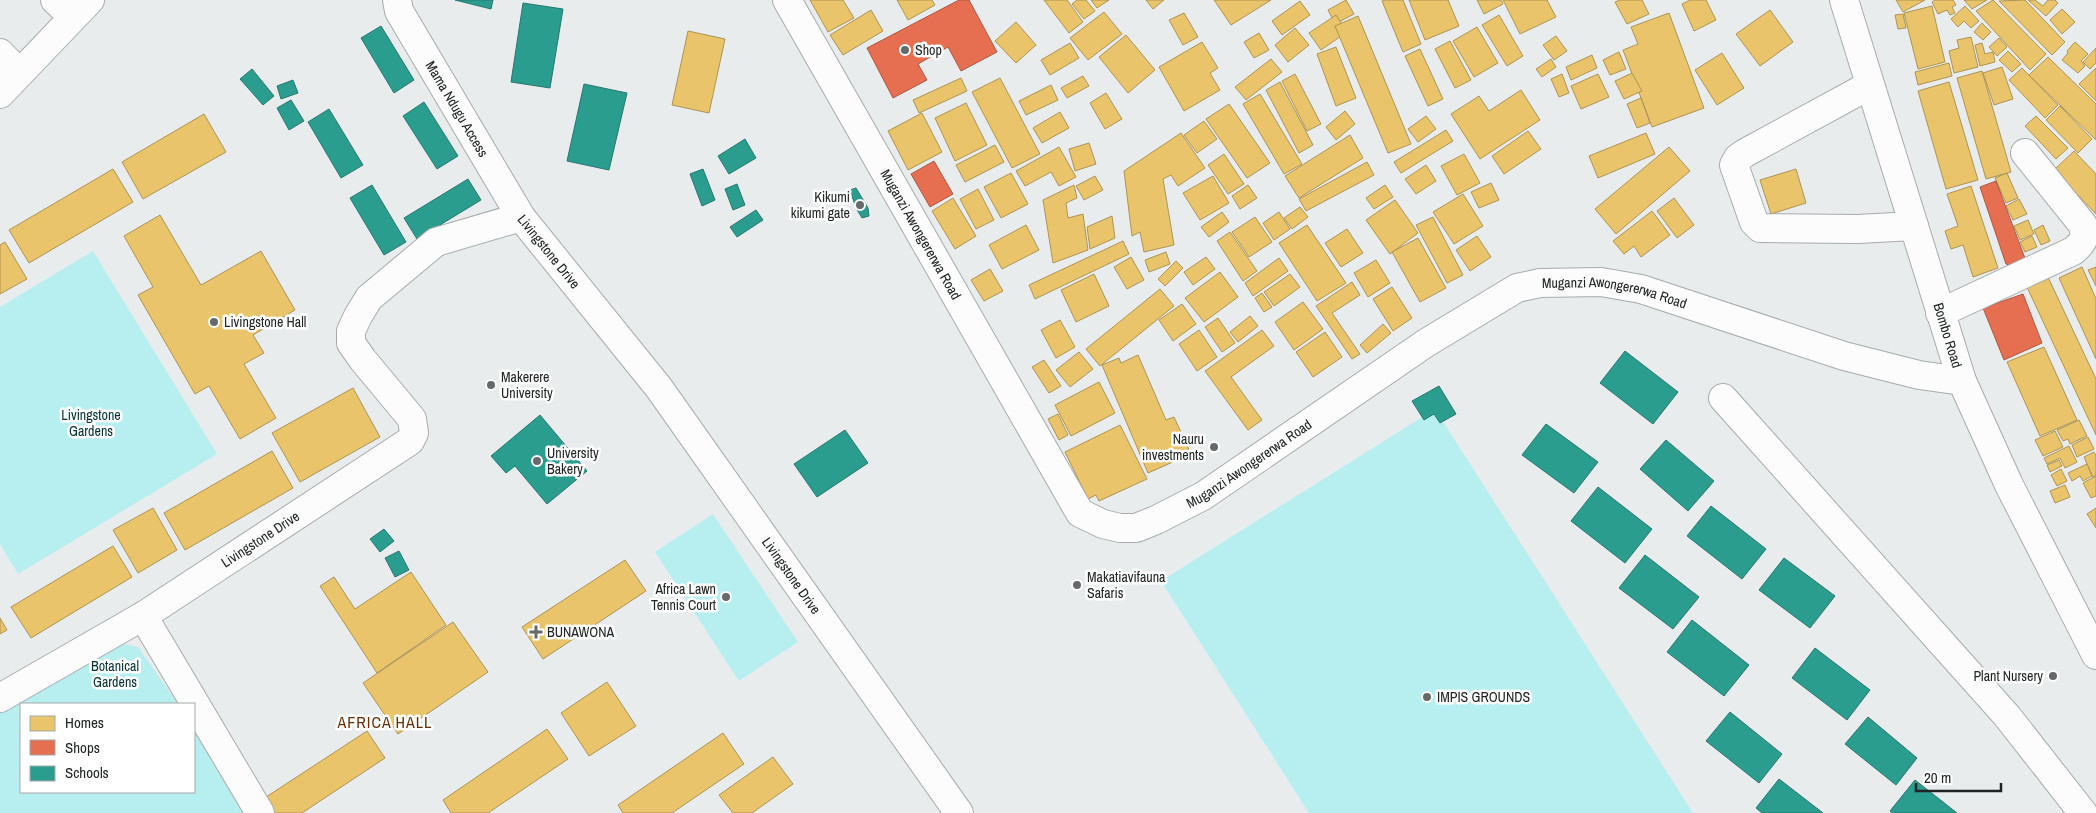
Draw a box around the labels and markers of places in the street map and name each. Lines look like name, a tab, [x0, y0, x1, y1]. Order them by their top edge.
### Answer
place label: Shop	[915, 41, 942, 59]
marker: Shop	[899, 44, 911, 56]
place label: Kikumi kikumi gate	[791, 188, 850, 222]
marker: Kikumi kikumi gate	[854, 199, 866, 211]
place label: Livingstone Hall	[224, 313, 306, 331]
marker: Livingstone Hall	[208, 316, 220, 328]
place label: Makerere University	[501, 368, 553, 402]
marker: Makerere University	[485, 379, 497, 391]
place label: Nauru investments	[1142, 430, 1204, 464]
marker: Nauru investments	[1208, 441, 1220, 453]
place label: University Bakery	[547, 444, 599, 478]
marker: University Bakery	[531, 455, 543, 467]
place label: Makatiavifauna Safaris	[1087, 568, 1166, 602]
marker: Makatiavifauna Safaris	[1071, 579, 1083, 591]
place label: Africa Lawn Tennis Court	[651, 580, 716, 614]
marker: Africa Lawn Tennis Court	[720, 591, 732, 603]
place label: BUNAWONA	[547, 623, 615, 641]
marker: BUNAWONA	[529, 625, 543, 639]
place label: Plant Nursery	[1973, 667, 2043, 685]
marker: Plant Nursery	[2047, 670, 2059, 682]
place label: IMPIS GROUNDS	[1437, 688, 1530, 706]
marker: IMPIS GROUNDS	[1421, 691, 1433, 703]

